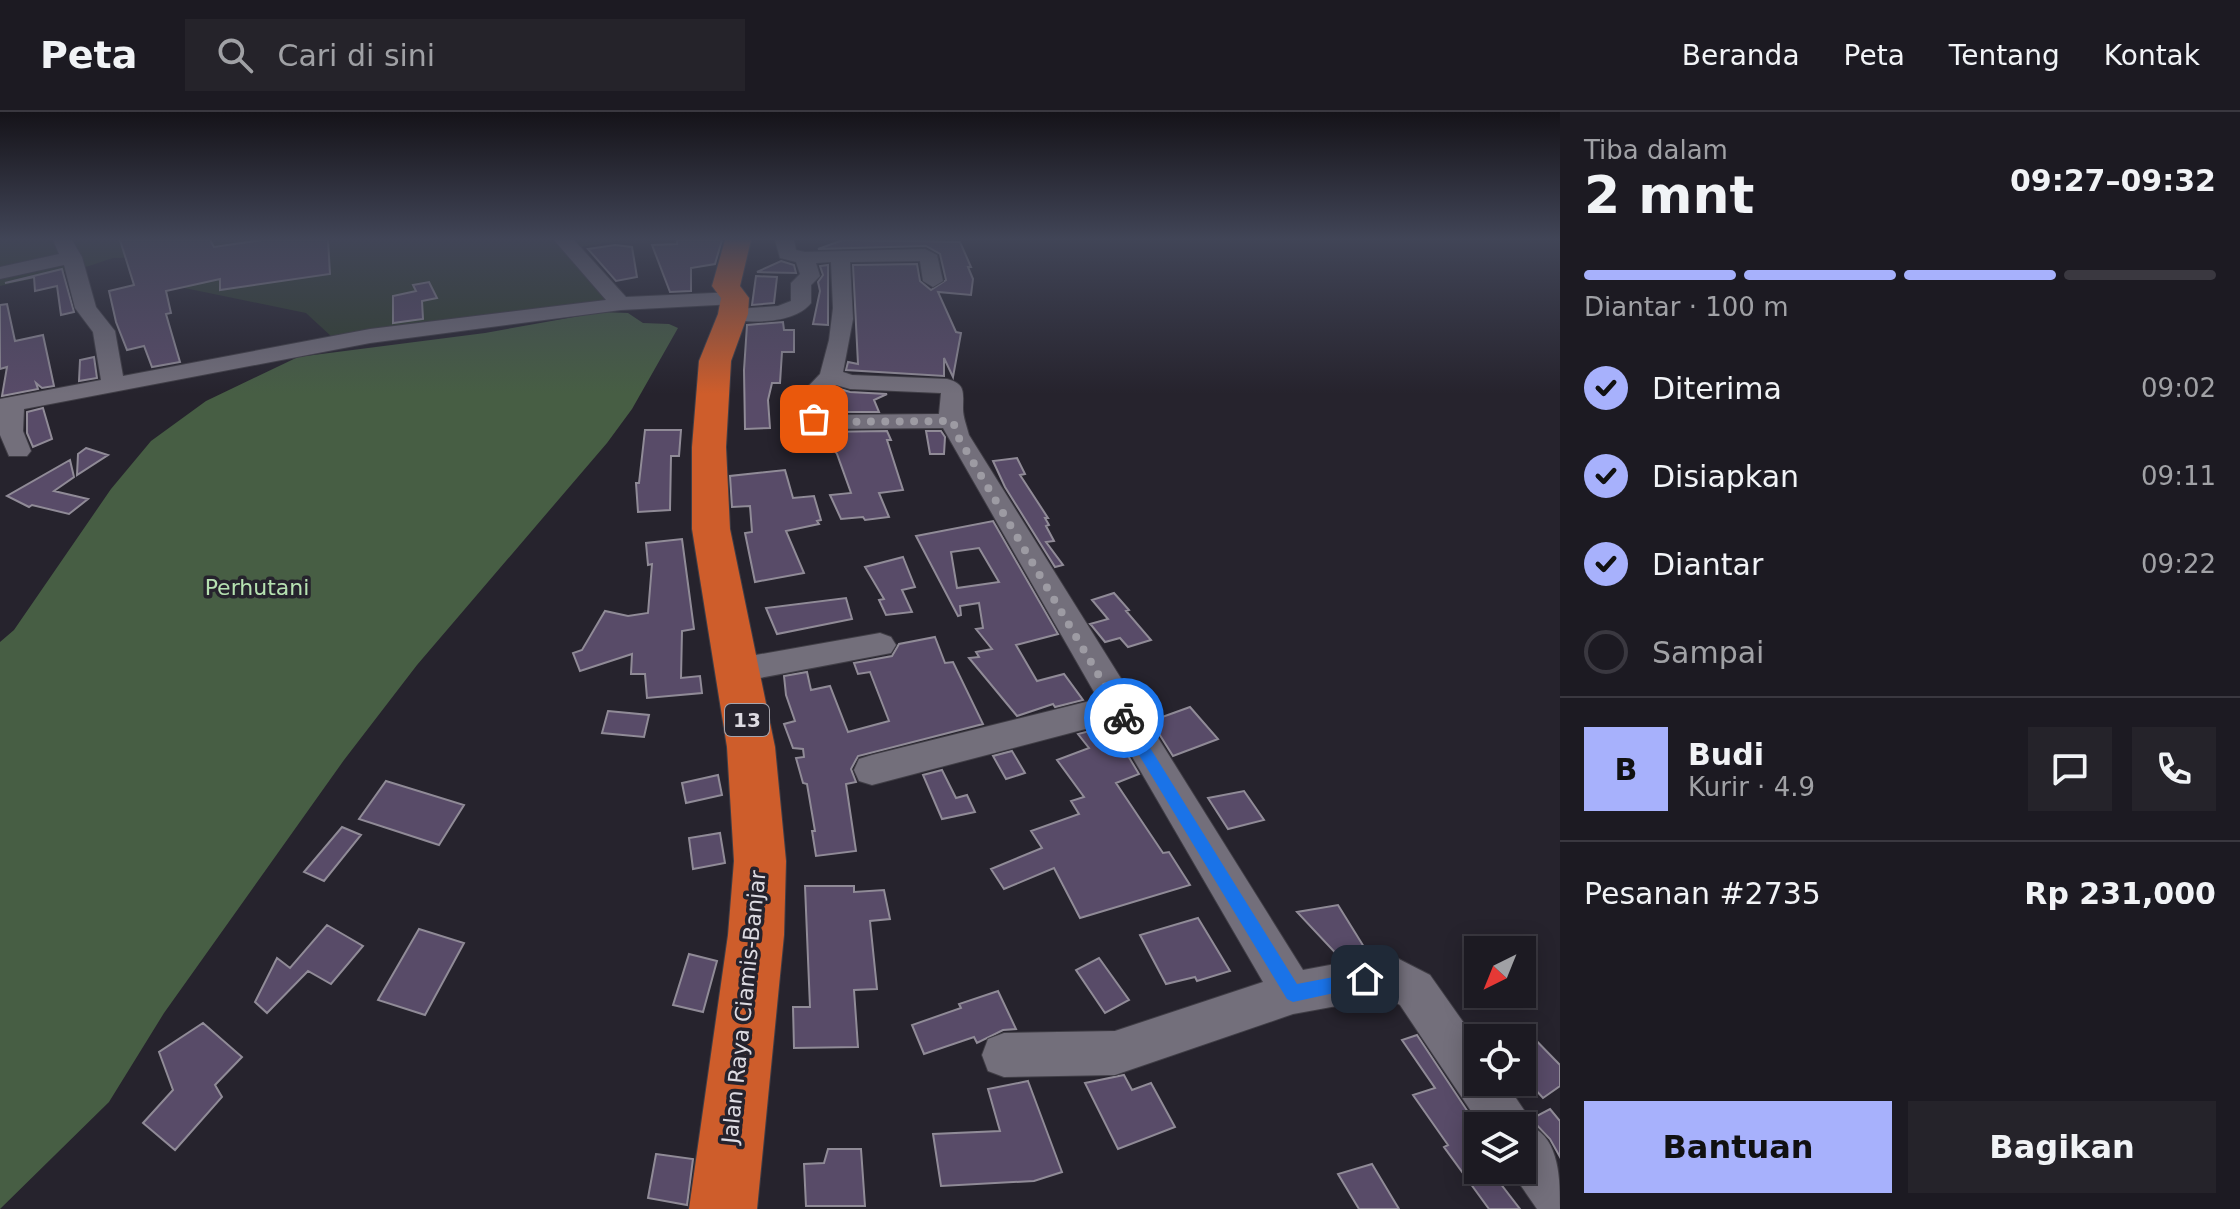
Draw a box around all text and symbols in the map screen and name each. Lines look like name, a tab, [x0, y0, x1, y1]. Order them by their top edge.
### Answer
search box	[185, 19, 745, 91]
text: Peta	[40, 33, 137, 77]
icon: search	[213, 33, 257, 77]
text: Cari di sini	[277, 38, 435, 73]
text: Beranda	[1682, 39, 1800, 72]
text: Peta	[1844, 39, 1905, 72]
text: Tentang	[1949, 39, 2060, 72]
text: Kontak	[2104, 39, 2200, 72]
text: Tiba dalam	[1584, 135, 1728, 165]
text: 09:27–09:32	[2010, 163, 2216, 198]
text: 2 mnt	[1584, 165, 1754, 225]
text: Diantar · 100 m	[1584, 292, 1788, 322]
icon: check	[1584, 366, 1628, 410]
text: Diterima	[1652, 371, 1782, 406]
text: 09:02	[2141, 373, 2216, 403]
pin	[780, 385, 848, 453]
icon: bag	[792, 397, 836, 441]
icon: check	[1584, 454, 1628, 498]
text: Disiapkan	[1652, 459, 1799, 494]
text: 09:11	[2141, 461, 2216, 491]
icon: check	[1584, 542, 1628, 586]
text: Diantar	[1652, 547, 1763, 582]
text: 09:22	[2141, 549, 2216, 579]
park label: Perhutani	[205, 575, 309, 600]
text: Sampai	[1652, 635, 1764, 670]
courier	[1084, 678, 1164, 758]
icon: bike	[1102, 696, 1146, 740]
road number: 13	[725, 704, 769, 736]
button: chat	[2028, 727, 2112, 811]
button: phone	[2132, 727, 2216, 811]
text: Budi	[1688, 737, 1764, 772]
text: B	[1615, 752, 1637, 787]
text: Kurir · 4.9	[1688, 772, 1815, 802]
street label: Jalan Raya Ciamis-Banjar	[717, 868, 771, 1147]
text: Pesanan #2735	[1584, 876, 1821, 911]
text: Rp 231,000	[2024, 876, 2216, 911]
north arrow	[1464, 936, 1536, 1008]
map controls	[1464, 936, 1536, 1184]
pin	[1331, 945, 1399, 1013]
icon: home	[1343, 957, 1387, 1001]
button: locate	[1464, 1024, 1536, 1096]
button: Bantuan	[1584, 1101, 1892, 1193]
button: Bagikan	[1908, 1101, 2216, 1193]
button: layers	[1464, 1112, 1536, 1184]

